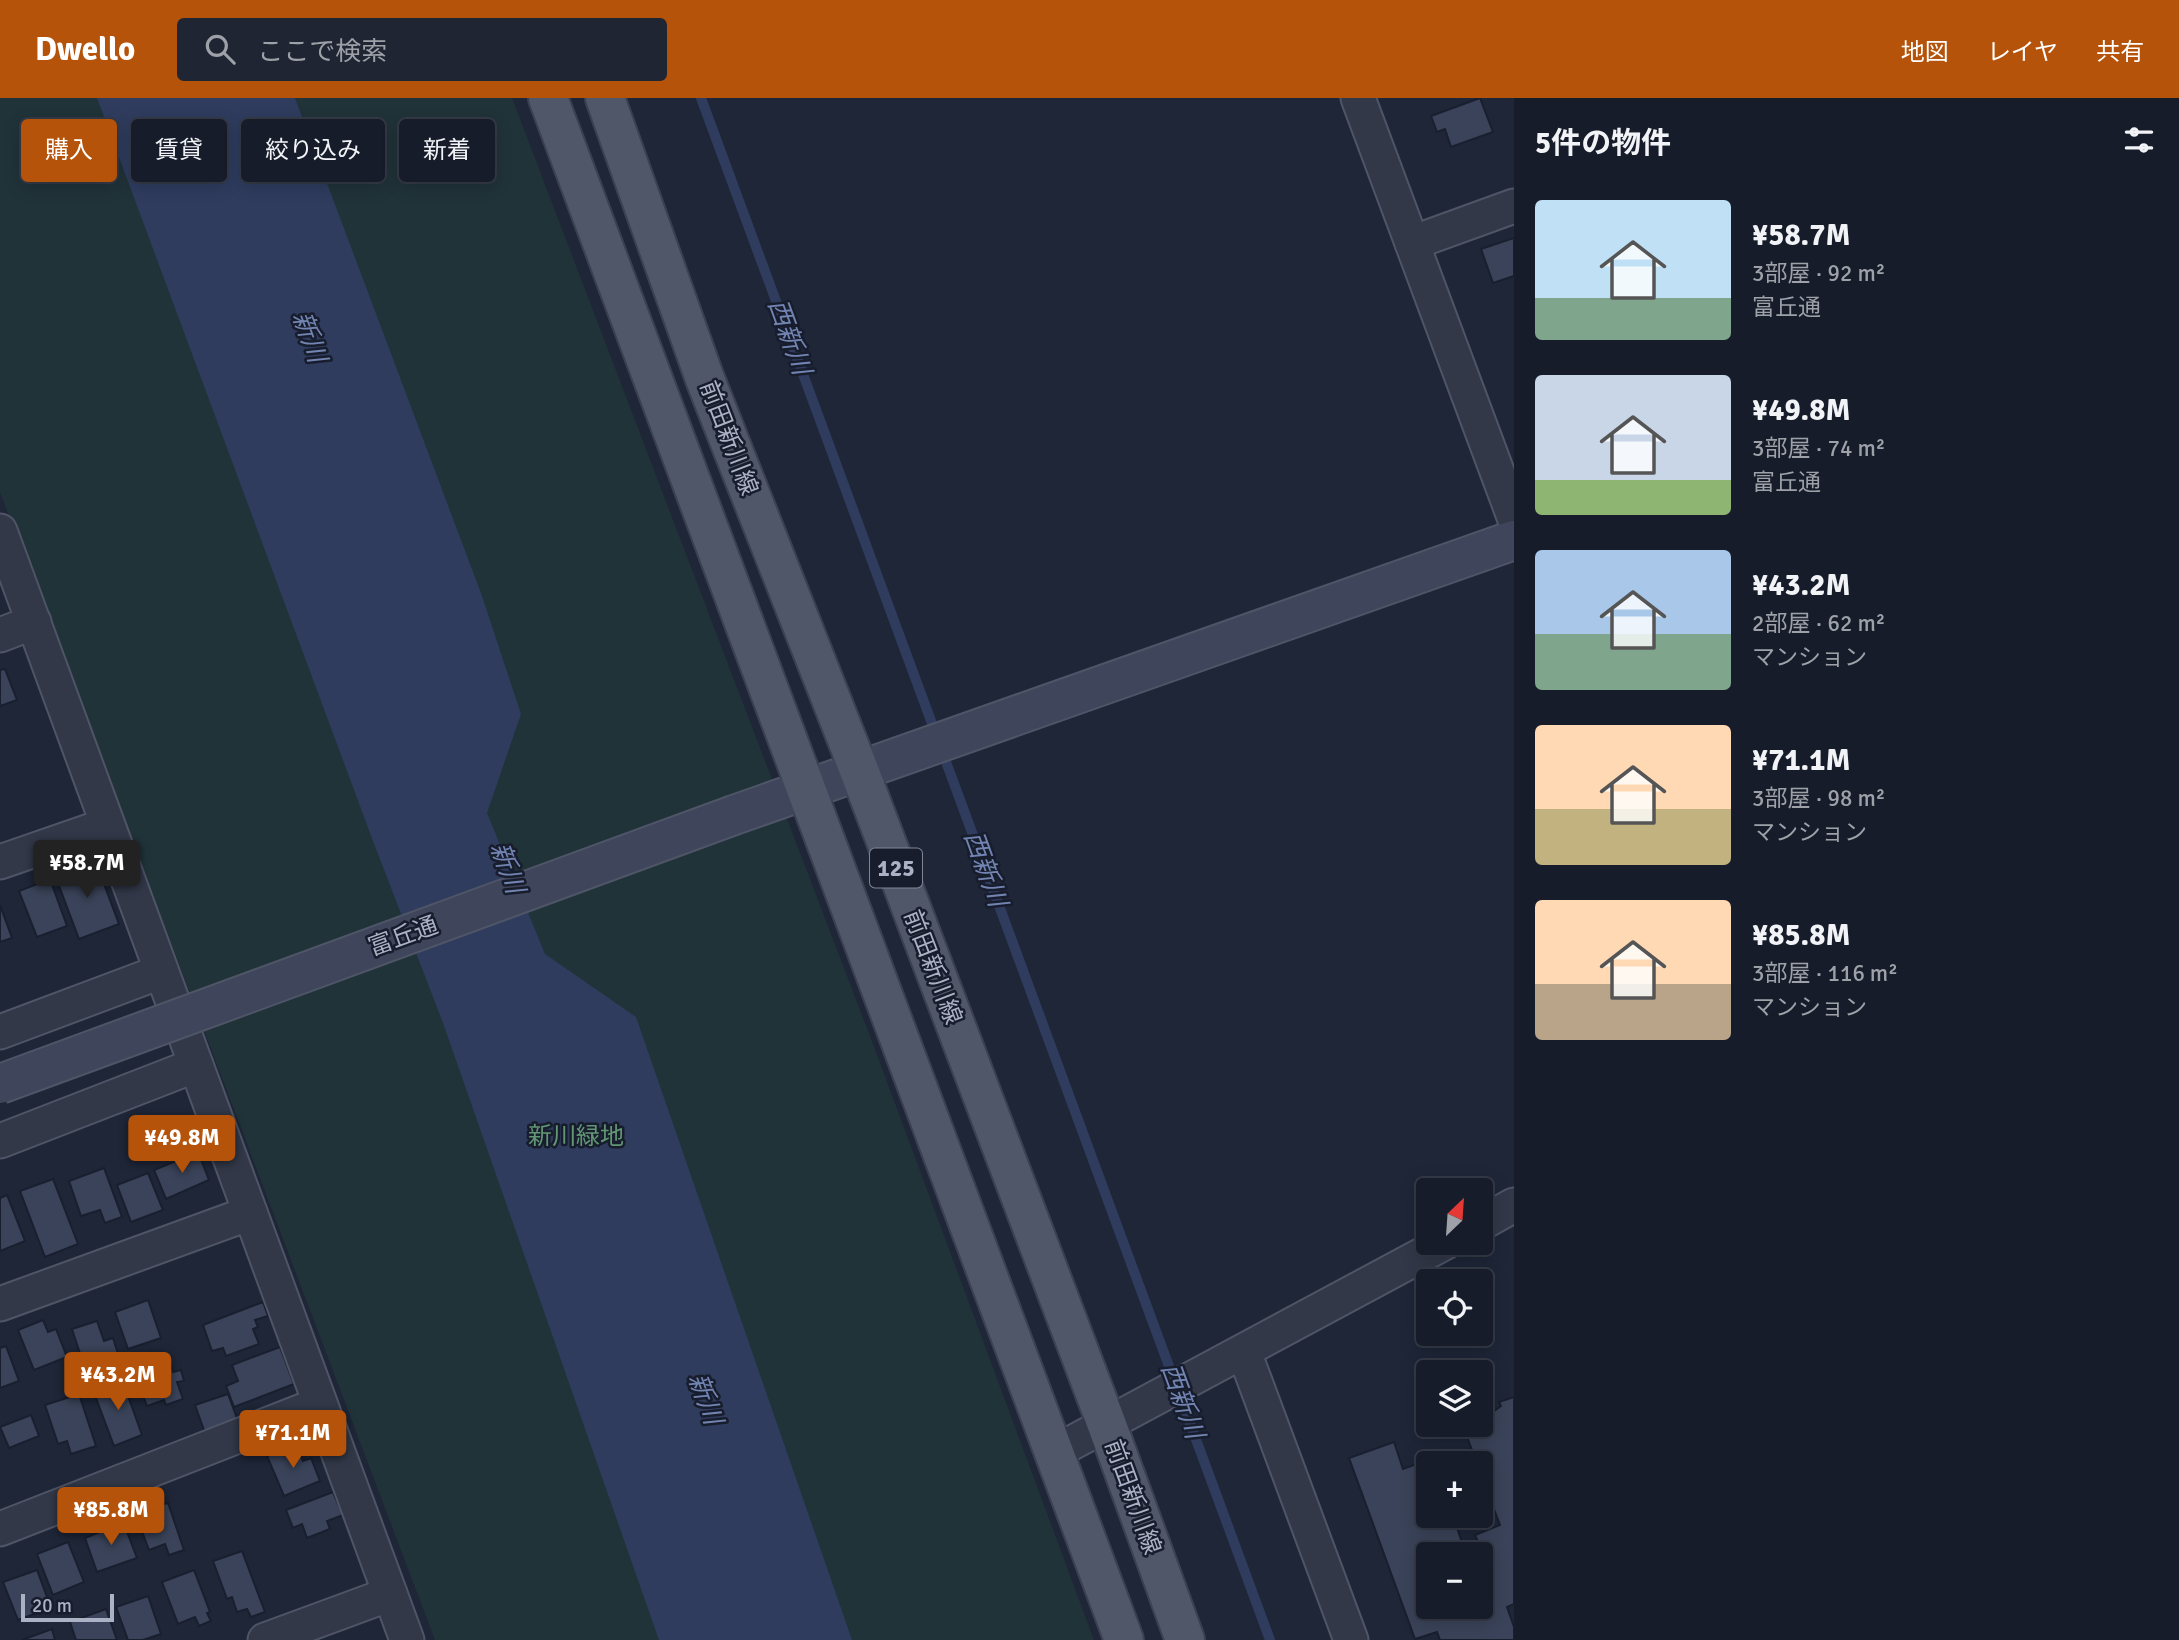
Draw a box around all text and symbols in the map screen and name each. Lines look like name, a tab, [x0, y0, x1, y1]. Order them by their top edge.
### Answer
search box	[177, 18, 667, 81]
text: Dwello	[35, 29, 135, 70]
icon: search	[201, 30, 239, 68]
text: ここで検索	[257, 36, 387, 68]
text: 地図	[1901, 37, 1949, 67]
text: レイヤ	[1987, 37, 2058, 67]
text: 共有	[2096, 37, 2144, 67]
chip: 購入	[21, 119, 117, 182]
chip: 賃貸	[131, 119, 227, 182]
chip: 絞り込み	[241, 119, 385, 182]
chip: 新着	[399, 119, 495, 182]
icon: filters	[2120, 121, 2158, 159]
text: 5件の物件	[1535, 125, 1671, 162]
text: ¥58.7M	[1752, 217, 1850, 254]
icon: home	[1591, 228, 1675, 312]
text: 3部屋 · 92 m²	[1752, 259, 1885, 288]
text: 富丘通	[1752, 293, 1821, 322]
water label: 西新川	[761, 295, 818, 382]
water label: 新川	[285, 307, 334, 370]
street label: 前田新川線	[693, 377, 765, 499]
text: ¥49.8M	[1752, 392, 1850, 429]
icon: home	[1591, 403, 1675, 487]
text: 3部屋 · 74 m²	[1752, 434, 1885, 463]
text: 富丘通	[1752, 468, 1821, 497]
text: ¥43.2M	[1752, 567, 1850, 604]
icon: home	[1591, 578, 1675, 662]
text: 2部屋 · 62 m²	[1752, 609, 1885, 638]
text: マンション	[1752, 643, 1867, 672]
text: ¥71.1M	[1752, 742, 1850, 779]
icon: home	[1591, 753, 1675, 837]
text: 3部屋 · 98 m²	[1752, 784, 1885, 813]
text: マンション	[1752, 818, 1867, 847]
water label: 西新川	[957, 827, 1014, 914]
water label: 新川	[483, 838, 532, 901]
pin: ¥58.7M	[30, 840, 144, 900]
text: ¥58.7M	[49, 848, 125, 877]
road number: 125	[870, 848, 922, 888]
street label: 前田新川線	[897, 906, 969, 1028]
street label: 富丘通	[364, 910, 442, 962]
text: ¥85.8M	[1752, 917, 1850, 954]
icon: home	[1591, 928, 1675, 1012]
text: 3部屋 · 116 m²	[1752, 959, 1898, 988]
text: マンション	[1752, 993, 1867, 1022]
pin: ¥49.8M	[125, 1116, 239, 1175]
park label: 新川緑地	[528, 1121, 624, 1151]
text: ¥49.8M	[144, 1123, 220, 1152]
north arrow	[1416, 1178, 1493, 1255]
map controls	[1416, 1178, 1493, 1619]
button: locate	[1416, 1269, 1493, 1346]
pin: ¥43.2M	[61, 1352, 175, 1412]
water label: 西新川	[1154, 1359, 1211, 1446]
text: ¥43.2M	[80, 1360, 156, 1389]
button: layers	[1416, 1360, 1493, 1437]
water label: 新川	[681, 1369, 730, 1432]
pin: ¥71.1M	[236, 1410, 350, 1470]
text: ¥71.1M	[255, 1418, 331, 1447]
street label: 前田新川線	[1098, 1435, 1168, 1559]
button: +	[1416, 1451, 1493, 1528]
pin: ¥85.8M	[54, 1488, 168, 1547]
text: ¥85.8M	[73, 1495, 149, 1524]
button: −	[1416, 1542, 1493, 1619]
scale bar	[21, 1591, 114, 1623]
text: 20 m	[32, 1594, 72, 1618]

